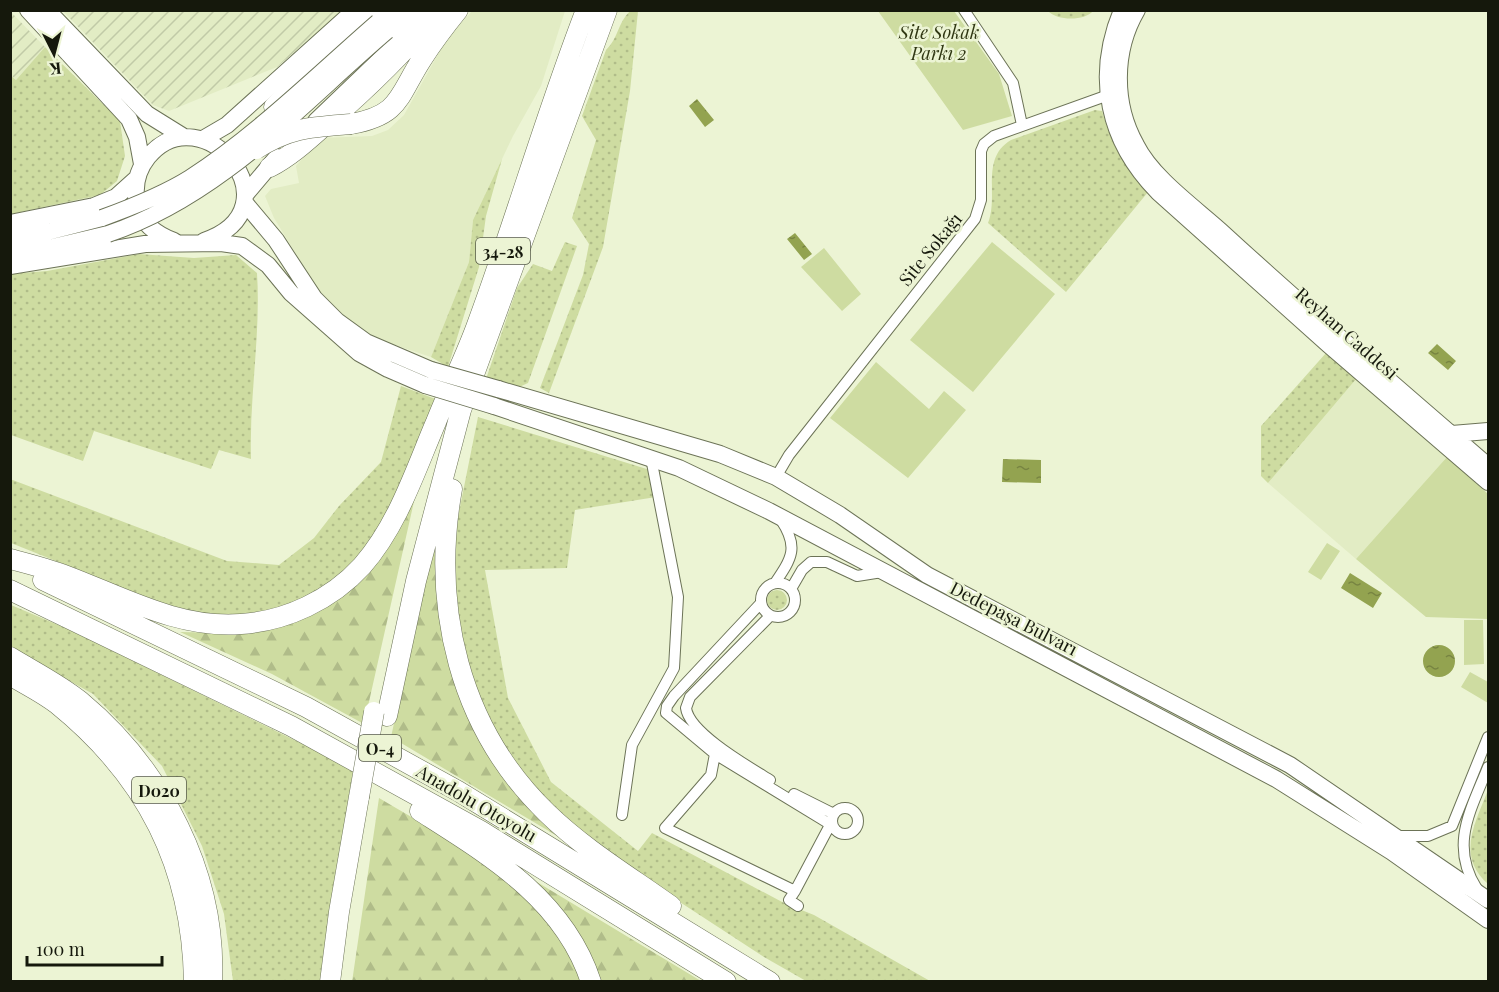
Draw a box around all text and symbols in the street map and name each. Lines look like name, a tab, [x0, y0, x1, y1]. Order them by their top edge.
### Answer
park label: Site Sokak Parkı 2	[898, 20, 979, 65]
north arrow	[24, 24, 84, 84]
text: K	[48, 58, 62, 81]
street label: Site Sokağı	[893, 207, 967, 291]
road number: 34-28	[476, 238, 530, 264]
street label: Reyhan Caddesi	[1291, 282, 1403, 384]
street label: Dedepaşa Bulvarı	[946, 575, 1082, 661]
road number: O-4	[359, 735, 401, 761]
street label: Anadolu Otoyolu	[412, 758, 542, 847]
road number: D020	[132, 777, 186, 803]
scale bar	[27, 929, 162, 967]
text: 100 m	[36, 937, 85, 961]

